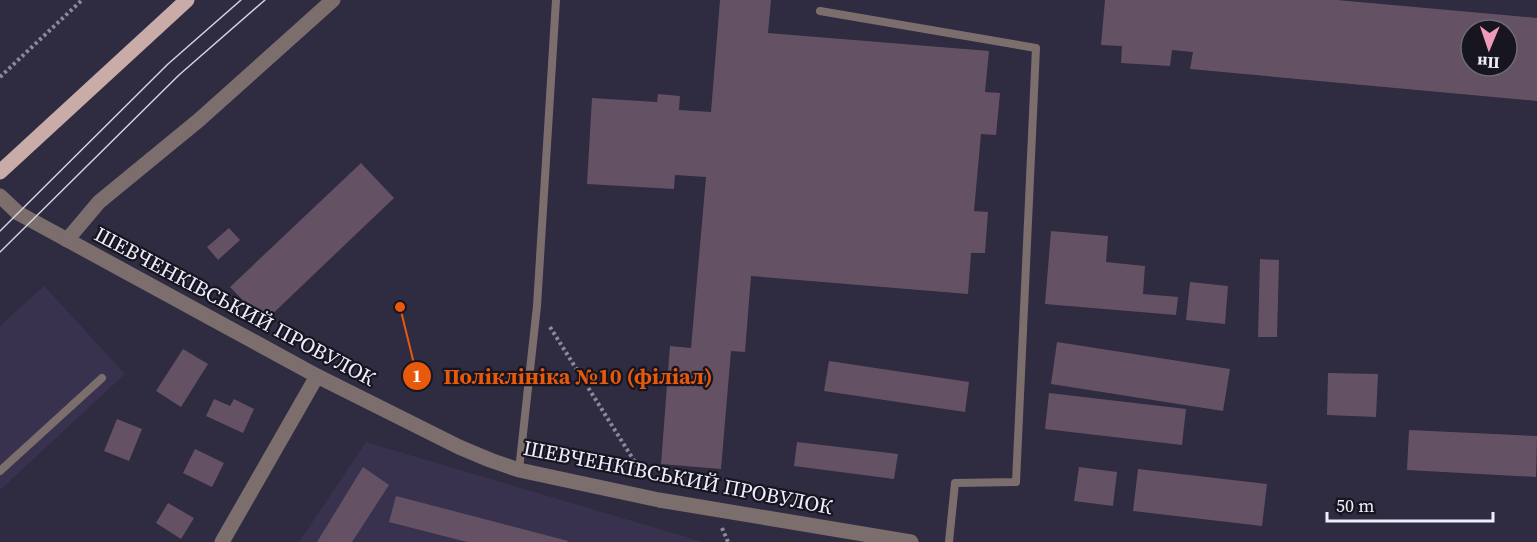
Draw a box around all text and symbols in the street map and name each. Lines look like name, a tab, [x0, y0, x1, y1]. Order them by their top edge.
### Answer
north arrow	[1459, 18, 1519, 78]
text: Пн	[1477, 52, 1500, 74]
street label: ШЕВЧЕНКІВСЬКИЙ ПРОВУЛОК	[89, 219, 381, 393]
callout: Поліклініка №10 (філіал)	[402, 356, 725, 396]
text: Поліклініка №10 (філіал)	[444, 361, 712, 391]
text: 1	[412, 363, 422, 388]
street label: ШЕВЧЕНКІВСЬКИЙ ПРОВУЛОК	[521, 433, 835, 521]
scale bar	[1327, 485, 1494, 523]
text: 50 m	[1336, 493, 1374, 518]

